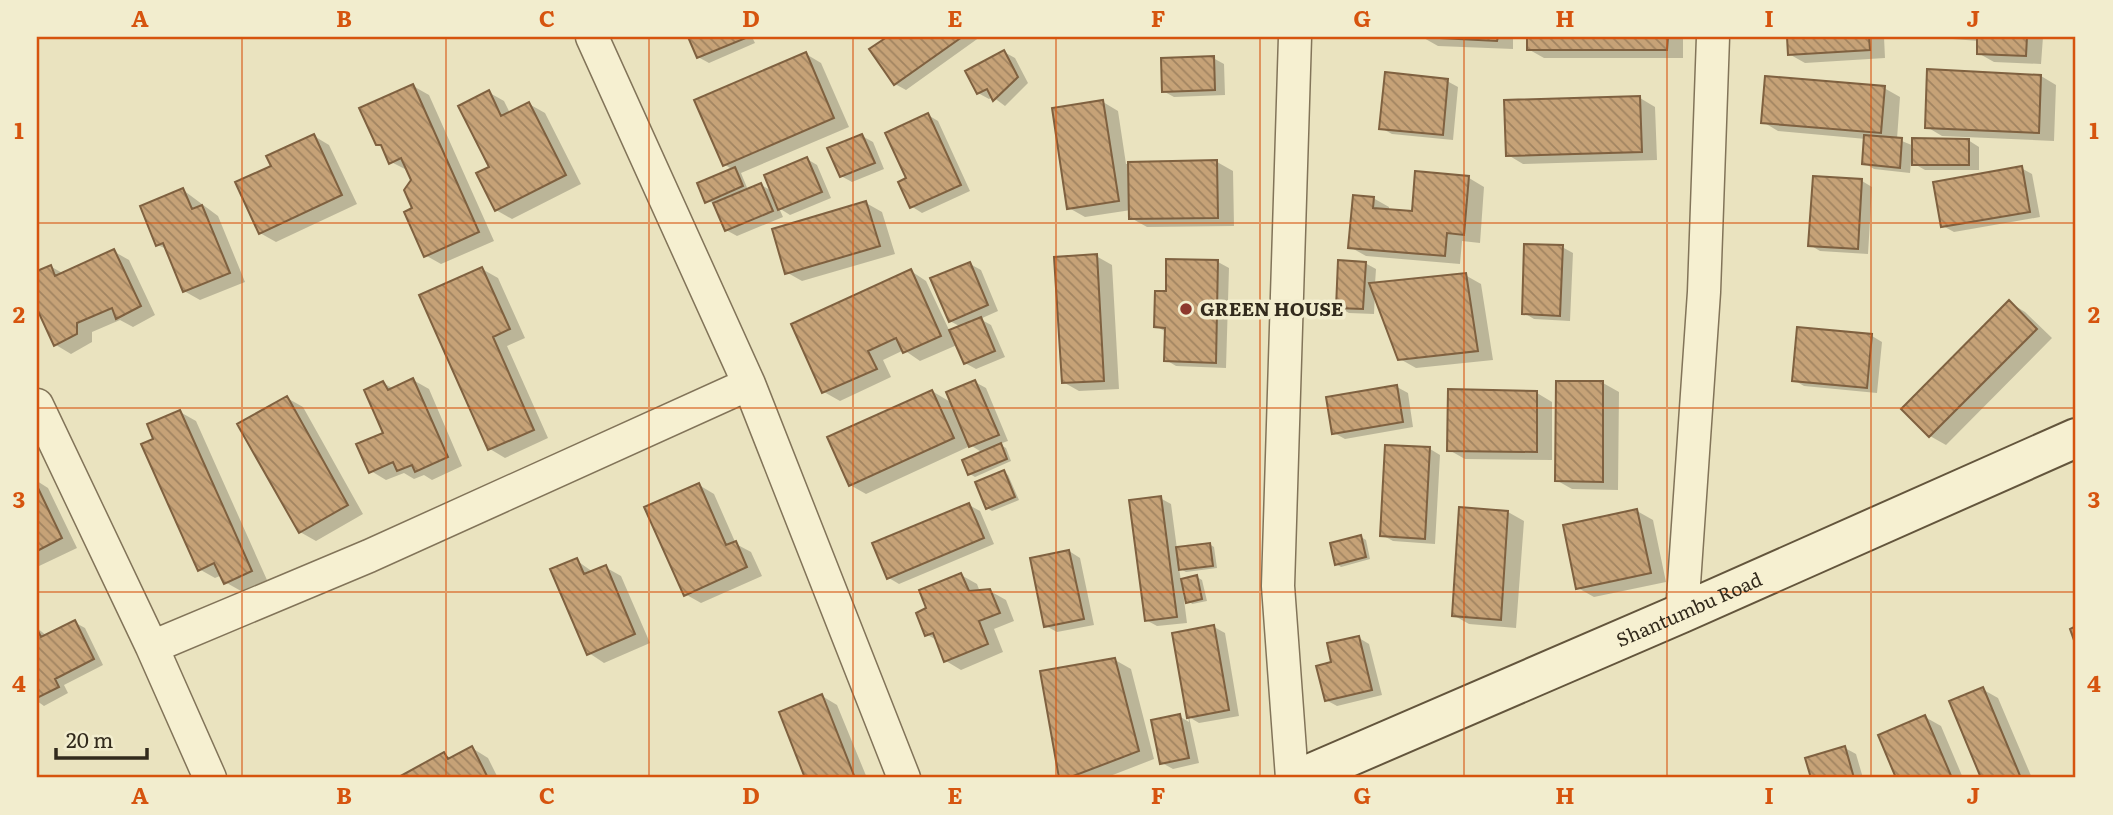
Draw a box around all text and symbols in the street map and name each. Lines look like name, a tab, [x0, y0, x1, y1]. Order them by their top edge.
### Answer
text: A	[131, 0, 149, 34]
text: B	[336, 0, 352, 34]
text: C	[539, 0, 555, 34]
text: D	[742, 0, 760, 34]
text: E	[947, 0, 963, 34]
text: F	[1151, 0, 1166, 34]
text: G	[1353, 0, 1371, 34]
text: H	[1555, 0, 1575, 34]
text: I	[1764, 0, 1774, 34]
text: J	[1966, 0, 1980, 34]
text: 1	[14, 112, 24, 146]
text: 1	[2089, 112, 2099, 146]
place label: GREEN HOUSE	[1200, 294, 1343, 322]
text: 2	[13, 296, 25, 330]
text: 2	[2088, 296, 2100, 330]
marker: GREEN HOUSE	[1178, 301, 1194, 317]
text: 3	[13, 481, 25, 515]
text: 3	[2088, 481, 2100, 515]
street label: Shantumbu Road	[1611, 564, 1767, 653]
text: 4	[12, 665, 26, 699]
text: 4	[2087, 665, 2101, 699]
scale bar	[56, 717, 147, 761]
text: 20 m	[66, 723, 113, 754]
text: A	[131, 777, 149, 811]
text: B	[336, 777, 352, 811]
text: C	[539, 777, 555, 811]
text: D	[742, 777, 760, 811]
text: E	[947, 777, 963, 811]
text: F	[1151, 777, 1166, 811]
text: G	[1353, 777, 1371, 811]
text: H	[1555, 777, 1575, 811]
text: I	[1764, 777, 1774, 811]
text: J	[1966, 777, 1980, 811]

